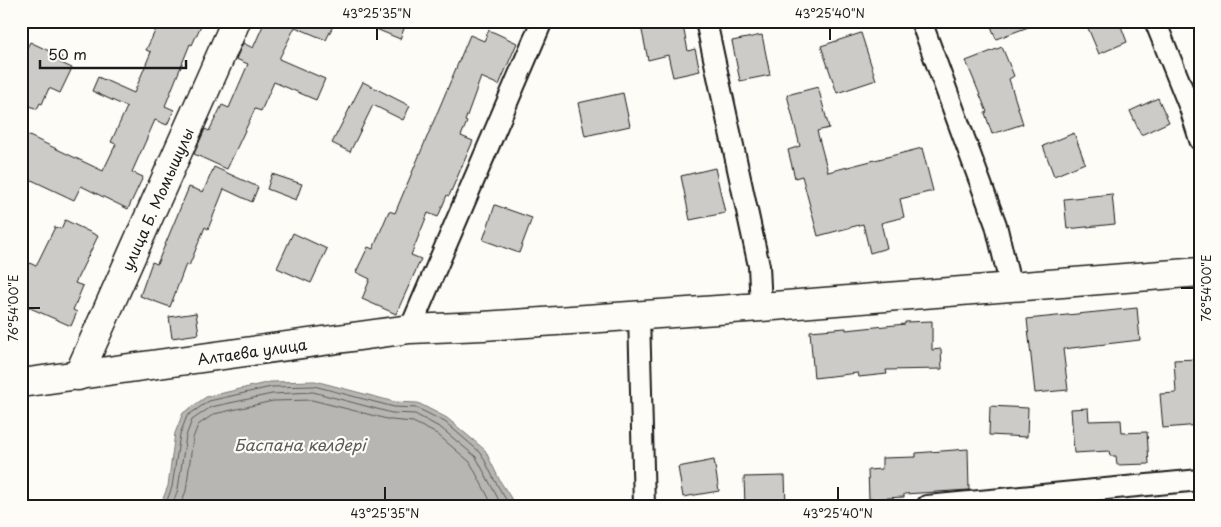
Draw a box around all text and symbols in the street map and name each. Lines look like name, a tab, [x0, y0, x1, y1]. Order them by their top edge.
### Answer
text: 43°25'35"N	[342, 4, 412, 22]
text: 43°25'40"N	[795, 4, 865, 22]
scale bar	[40, 38, 186, 70]
text: 50 m	[48, 42, 87, 65]
street label: улица Б. Момышулы	[115, 124, 199, 274]
text: 76°54'00"E	[1197, 255, 1215, 321]
text: 76°54'00"E	[4, 275, 22, 341]
street label: Алтаева улица	[196, 332, 309, 370]
water label: Баспана көлдері	[234, 432, 368, 456]
text: 43°25'35"N	[350, 504, 420, 522]
text: 43°25'40"N	[803, 504, 873, 522]

